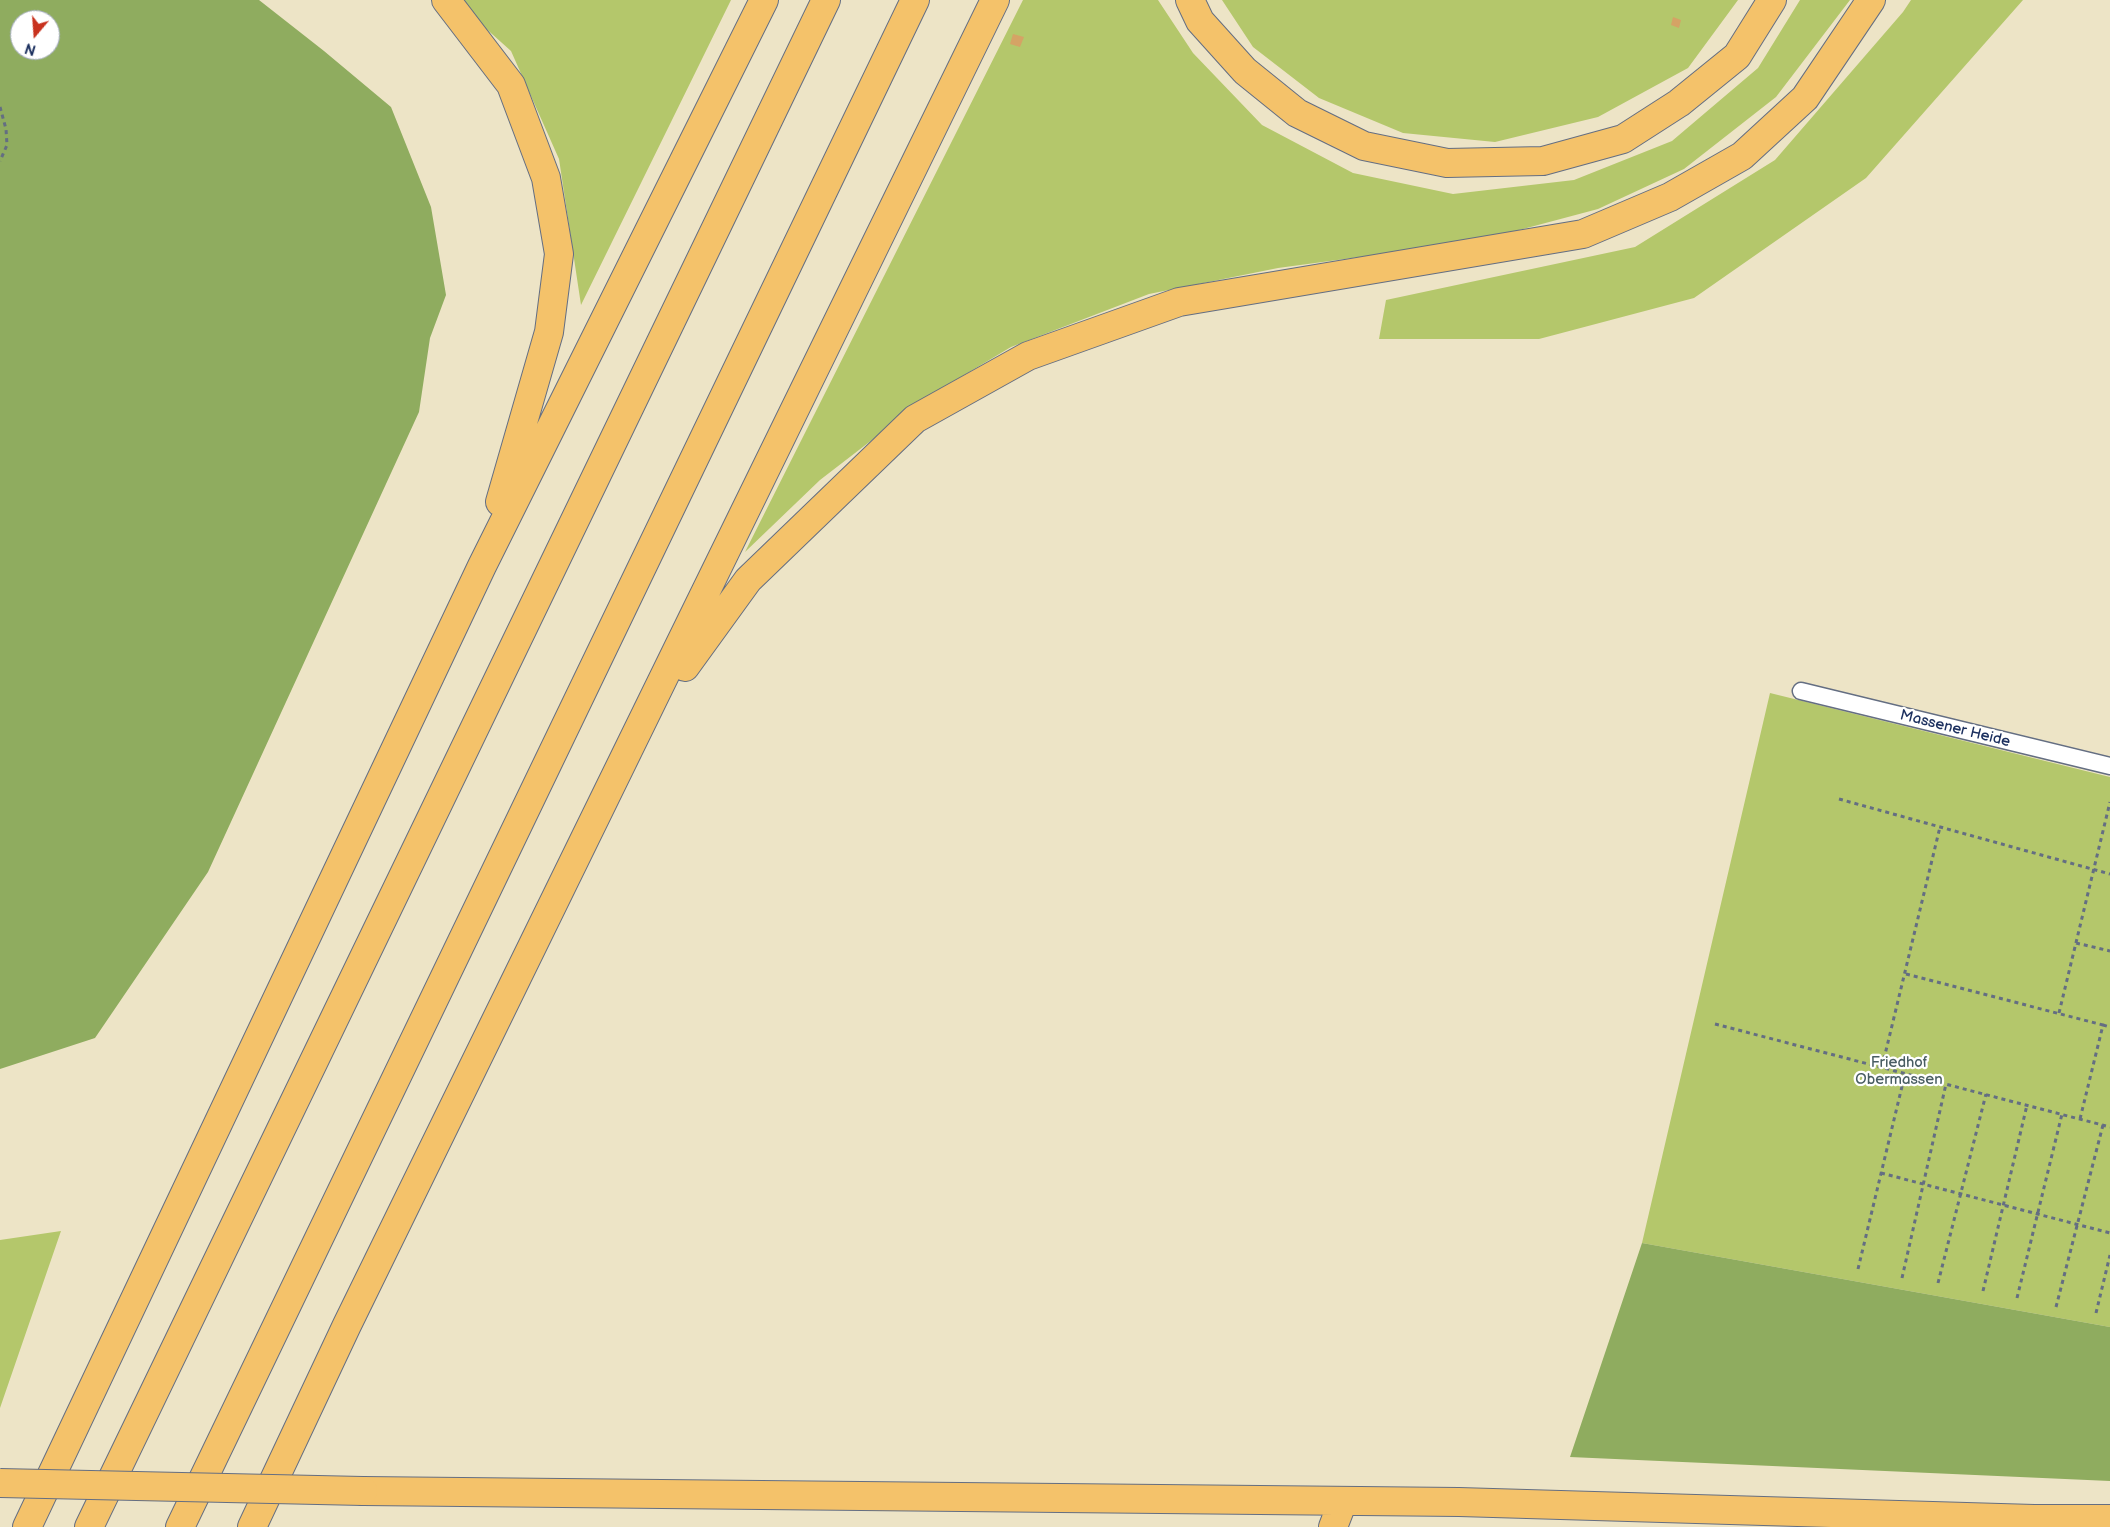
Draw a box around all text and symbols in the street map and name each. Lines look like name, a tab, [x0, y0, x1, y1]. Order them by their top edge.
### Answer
north arrow	[10, 10, 60, 60]
text: N	[23, 39, 38, 59]
street label: Massener Heide	[1898, 707, 2012, 751]
park label: Friedhof Obermassen	[1855, 1054, 1943, 1089]

